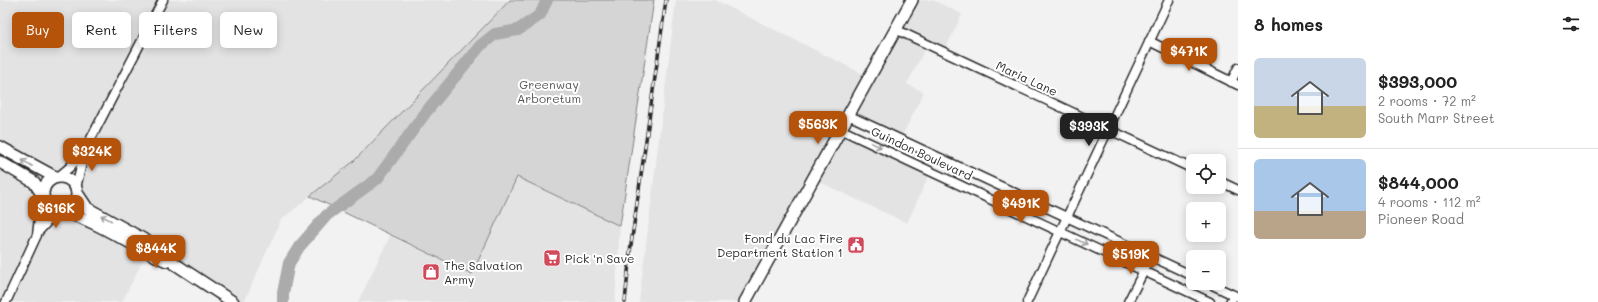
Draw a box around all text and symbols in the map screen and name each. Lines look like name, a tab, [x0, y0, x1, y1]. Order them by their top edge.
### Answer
chip: Buy	[12, 12, 64, 48]
chip: Rent	[72, 12, 131, 48]
chip: Filters	[139, 12, 212, 48]
chip: New	[220, 12, 277, 48]
text: 8 homes	[1254, 13, 1323, 35]
icon: filters	[1560, 13, 1582, 35]
pin: $471K	[1161, 38, 1217, 72]
text: $471K	[1170, 42, 1208, 59]
street label: Maria Lane	[994, 57, 1060, 99]
text: $393,000	[1378, 70, 1457, 92]
icon: home	[1286, 74, 1334, 122]
park label: Greenway Arboretum	[517, 76, 581, 106]
text: 2 rooms · 72 m²	[1378, 92, 1476, 109]
text: South Marr Street	[1378, 109, 1494, 126]
pin: $563K	[790, 111, 846, 145]
pin: $393K	[1061, 113, 1117, 147]
text: $563K	[798, 115, 838, 132]
text: $393K	[1069, 117, 1109, 134]
street label: Guindon Boulevard	[869, 122, 976, 184]
pin: $324K	[64, 138, 120, 172]
text: $324K	[72, 142, 112, 159]
one-way arrow	[869, 142, 881, 149]
map controls	[1186, 154, 1226, 290]
button: locate	[1186, 154, 1226, 194]
one-way arrow	[21, 158, 33, 166]
text: $844,000	[1378, 171, 1459, 193]
icon: home	[1286, 175, 1334, 223]
pin: $491K	[993, 190, 1049, 224]
text: 4 rooms · 112 m²	[1378, 193, 1481, 210]
text: $491K	[1002, 194, 1040, 211]
pin: $616K	[28, 195, 84, 229]
text: $616K	[37, 199, 75, 216]
button: +	[1186, 202, 1226, 242]
text: Pioneer Road	[1378, 210, 1464, 227]
one-way arrow	[101, 214, 113, 221]
place label: Fond du Lac Fire Department Station 1	[717, 230, 843, 260]
pin: $844K	[128, 235, 184, 269]
public building icon: Fond du Lac Fire Department Station 1	[846, 235, 866, 255]
text: $844K	[135, 239, 177, 256]
one-way arrow	[1076, 239, 1088, 246]
pin: $519K	[1103, 241, 1159, 275]
text: $519K	[1112, 245, 1150, 262]
supermarket icon: Pick 'n Save	[542, 248, 562, 268]
place label: Pick 'n Save	[565, 250, 634, 266]
button: −	[1186, 250, 1226, 290]
place label: The Salvation Army	[444, 257, 523, 287]
shop icon: The Salvation Army	[421, 262, 441, 282]

